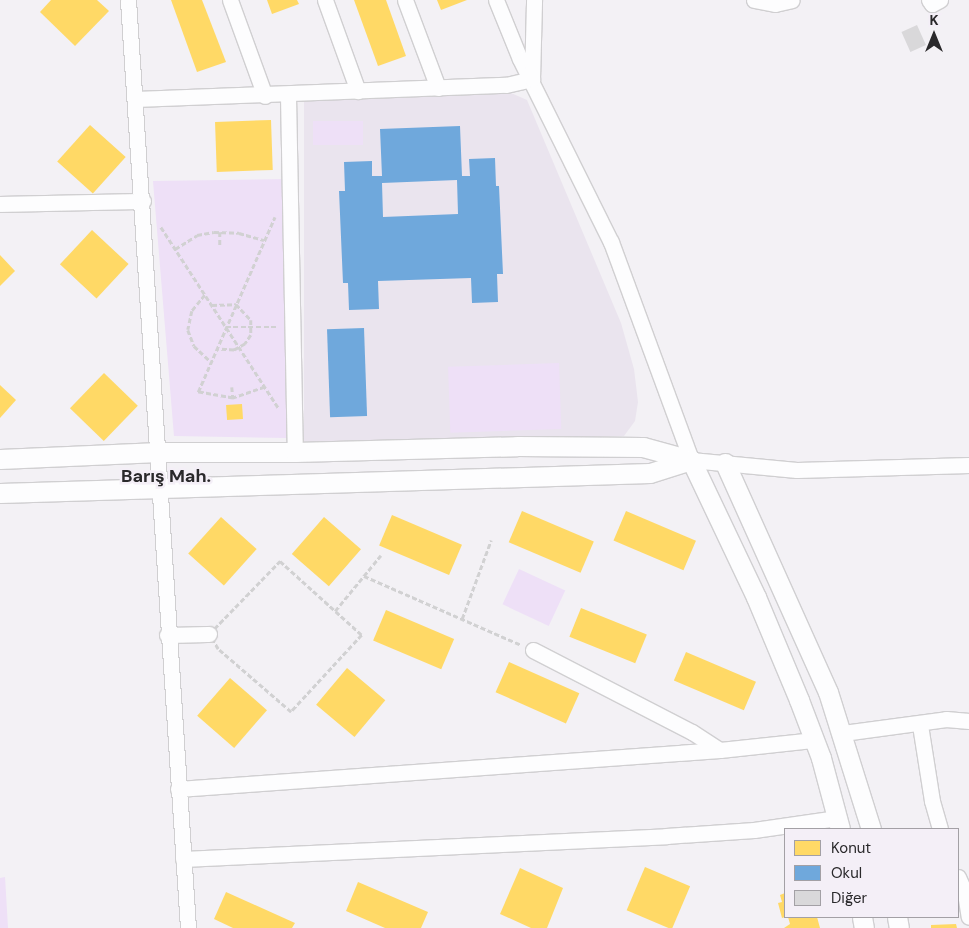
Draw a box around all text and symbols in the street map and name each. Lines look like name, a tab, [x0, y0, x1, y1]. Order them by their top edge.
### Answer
north arrow	[909, 10, 959, 60]
text: K	[929, 11, 939, 29]
district label: Barış Mah.	[121, 465, 211, 487]
legend	[784, 828, 959, 918]
text: Konut	[831, 838, 871, 858]
text: Okul	[831, 863, 862, 883]
text: Diğer	[831, 888, 867, 908]

